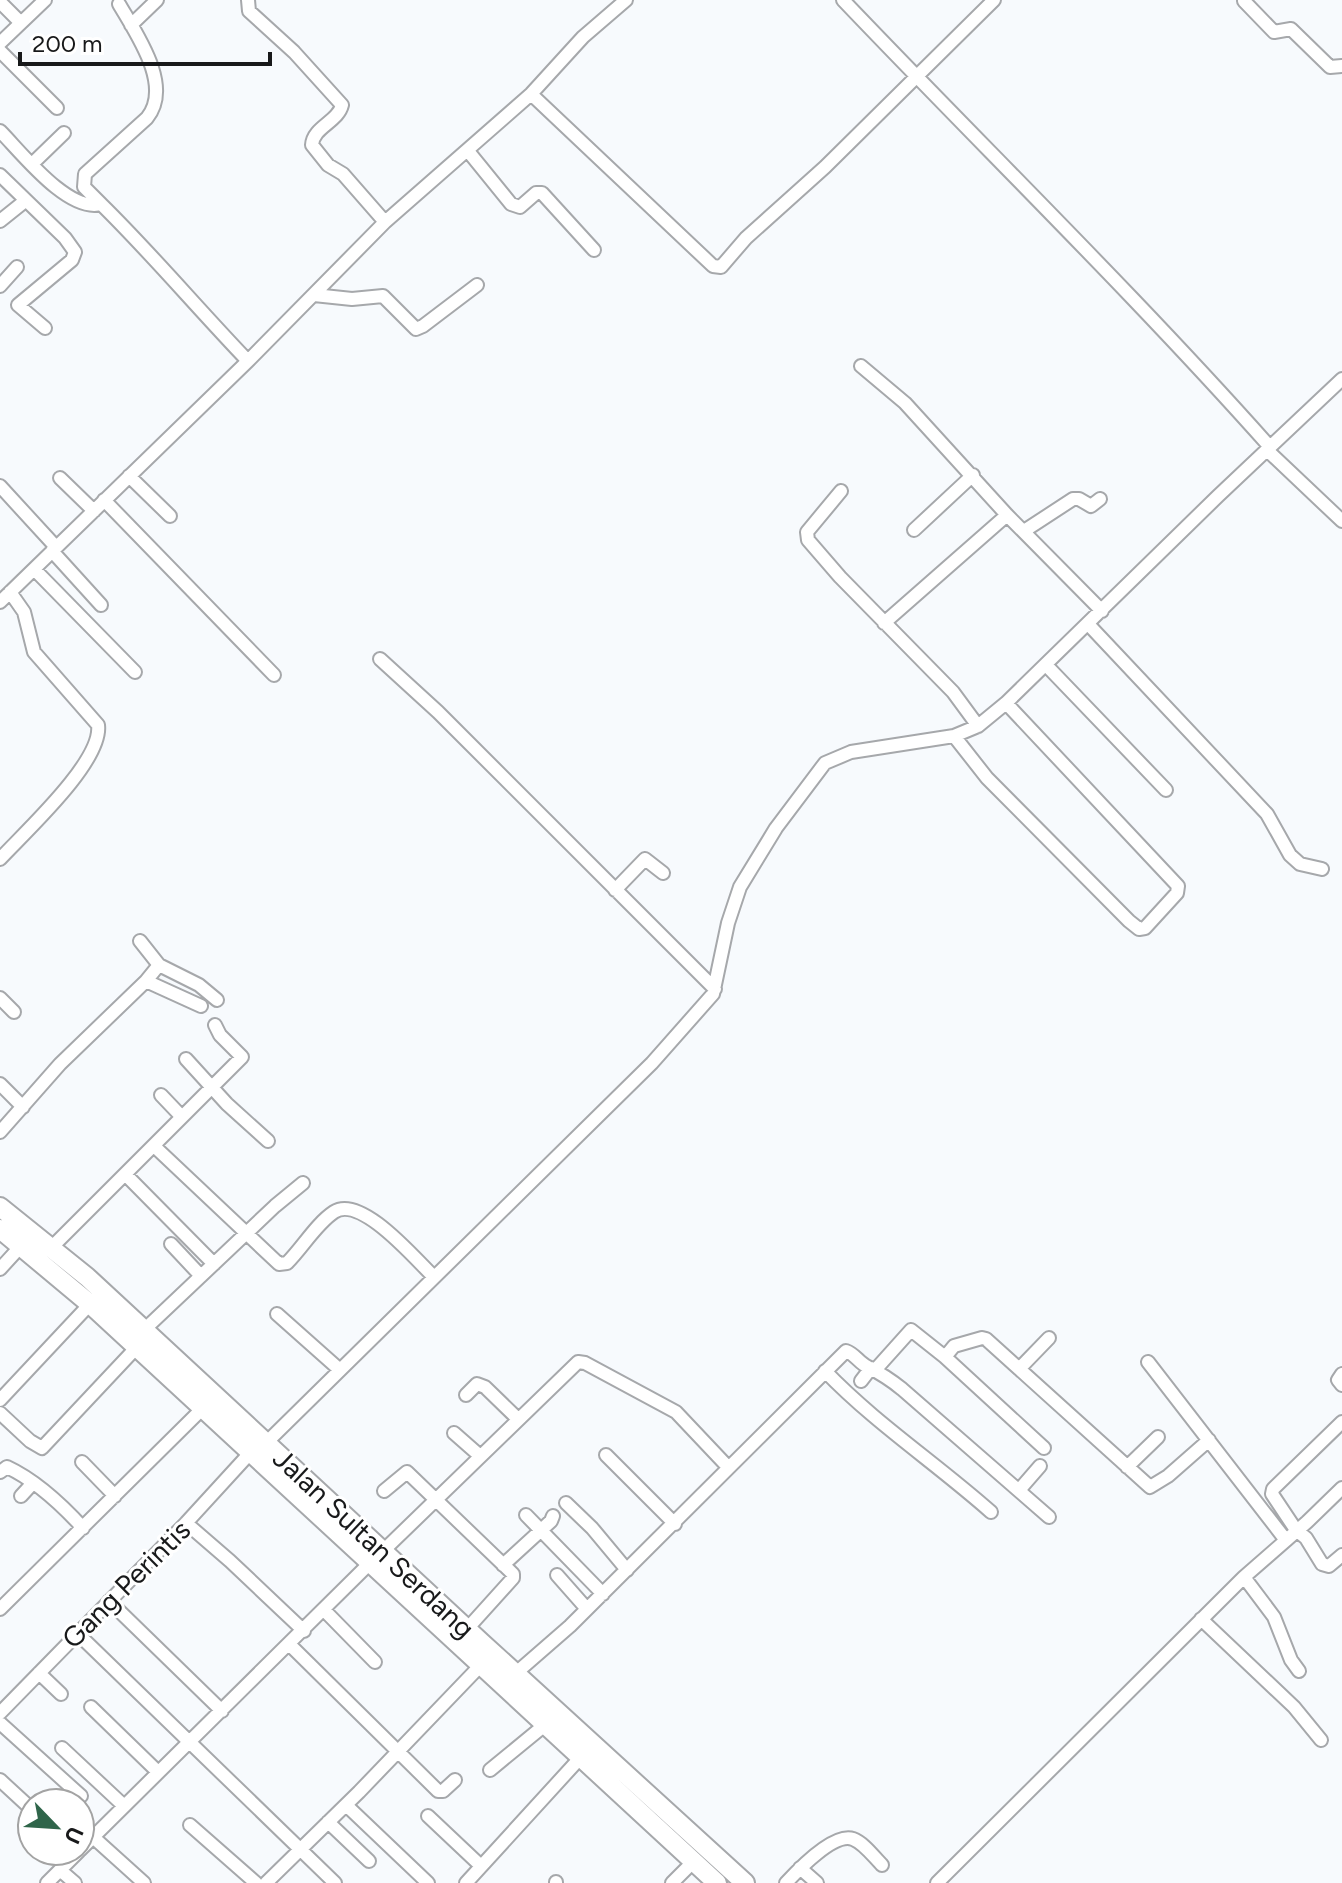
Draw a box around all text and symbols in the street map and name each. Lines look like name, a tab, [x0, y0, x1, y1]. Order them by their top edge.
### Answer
scale bar	[20, 16, 270, 66]
text: 200 m	[32, 29, 103, 58]
street label: Jalan Sultan Serdang	[266, 1441, 482, 1645]
street label: Gang Perintis	[55, 1513, 197, 1655]
north arrow	[16, 1787, 96, 1867]
text: U	[58, 1823, 89, 1848]

